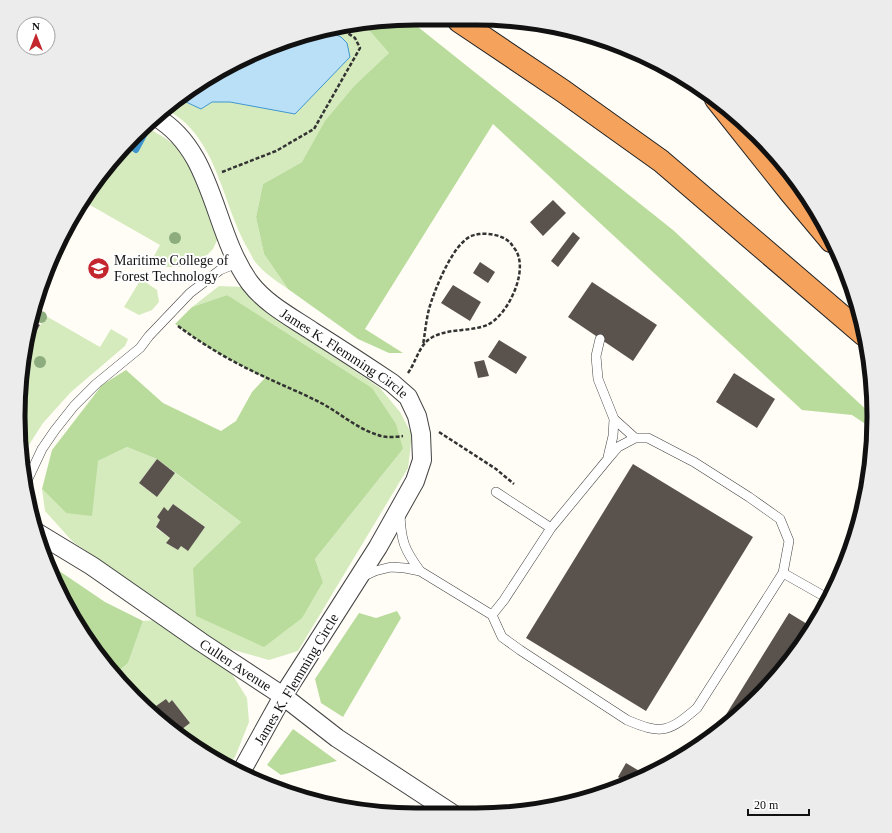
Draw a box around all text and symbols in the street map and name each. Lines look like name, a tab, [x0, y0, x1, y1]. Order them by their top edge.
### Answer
north arrow	[16, 16, 56, 56]
text: N	[32, 20, 40, 32]
place label: Maritime College of Forest Technology	[114, 253, 229, 284]
school or university icon: Maritime College of Forest Technology	[86, 255, 112, 281]
street label: James K. Flemming Circle	[277, 306, 411, 401]
street label: James K. Flemming Circle	[251, 611, 342, 747]
street label: Cullen Avenue	[197, 636, 274, 694]
scale bar	[748, 791, 809, 817]
text: 20 m	[754, 798, 779, 812]

